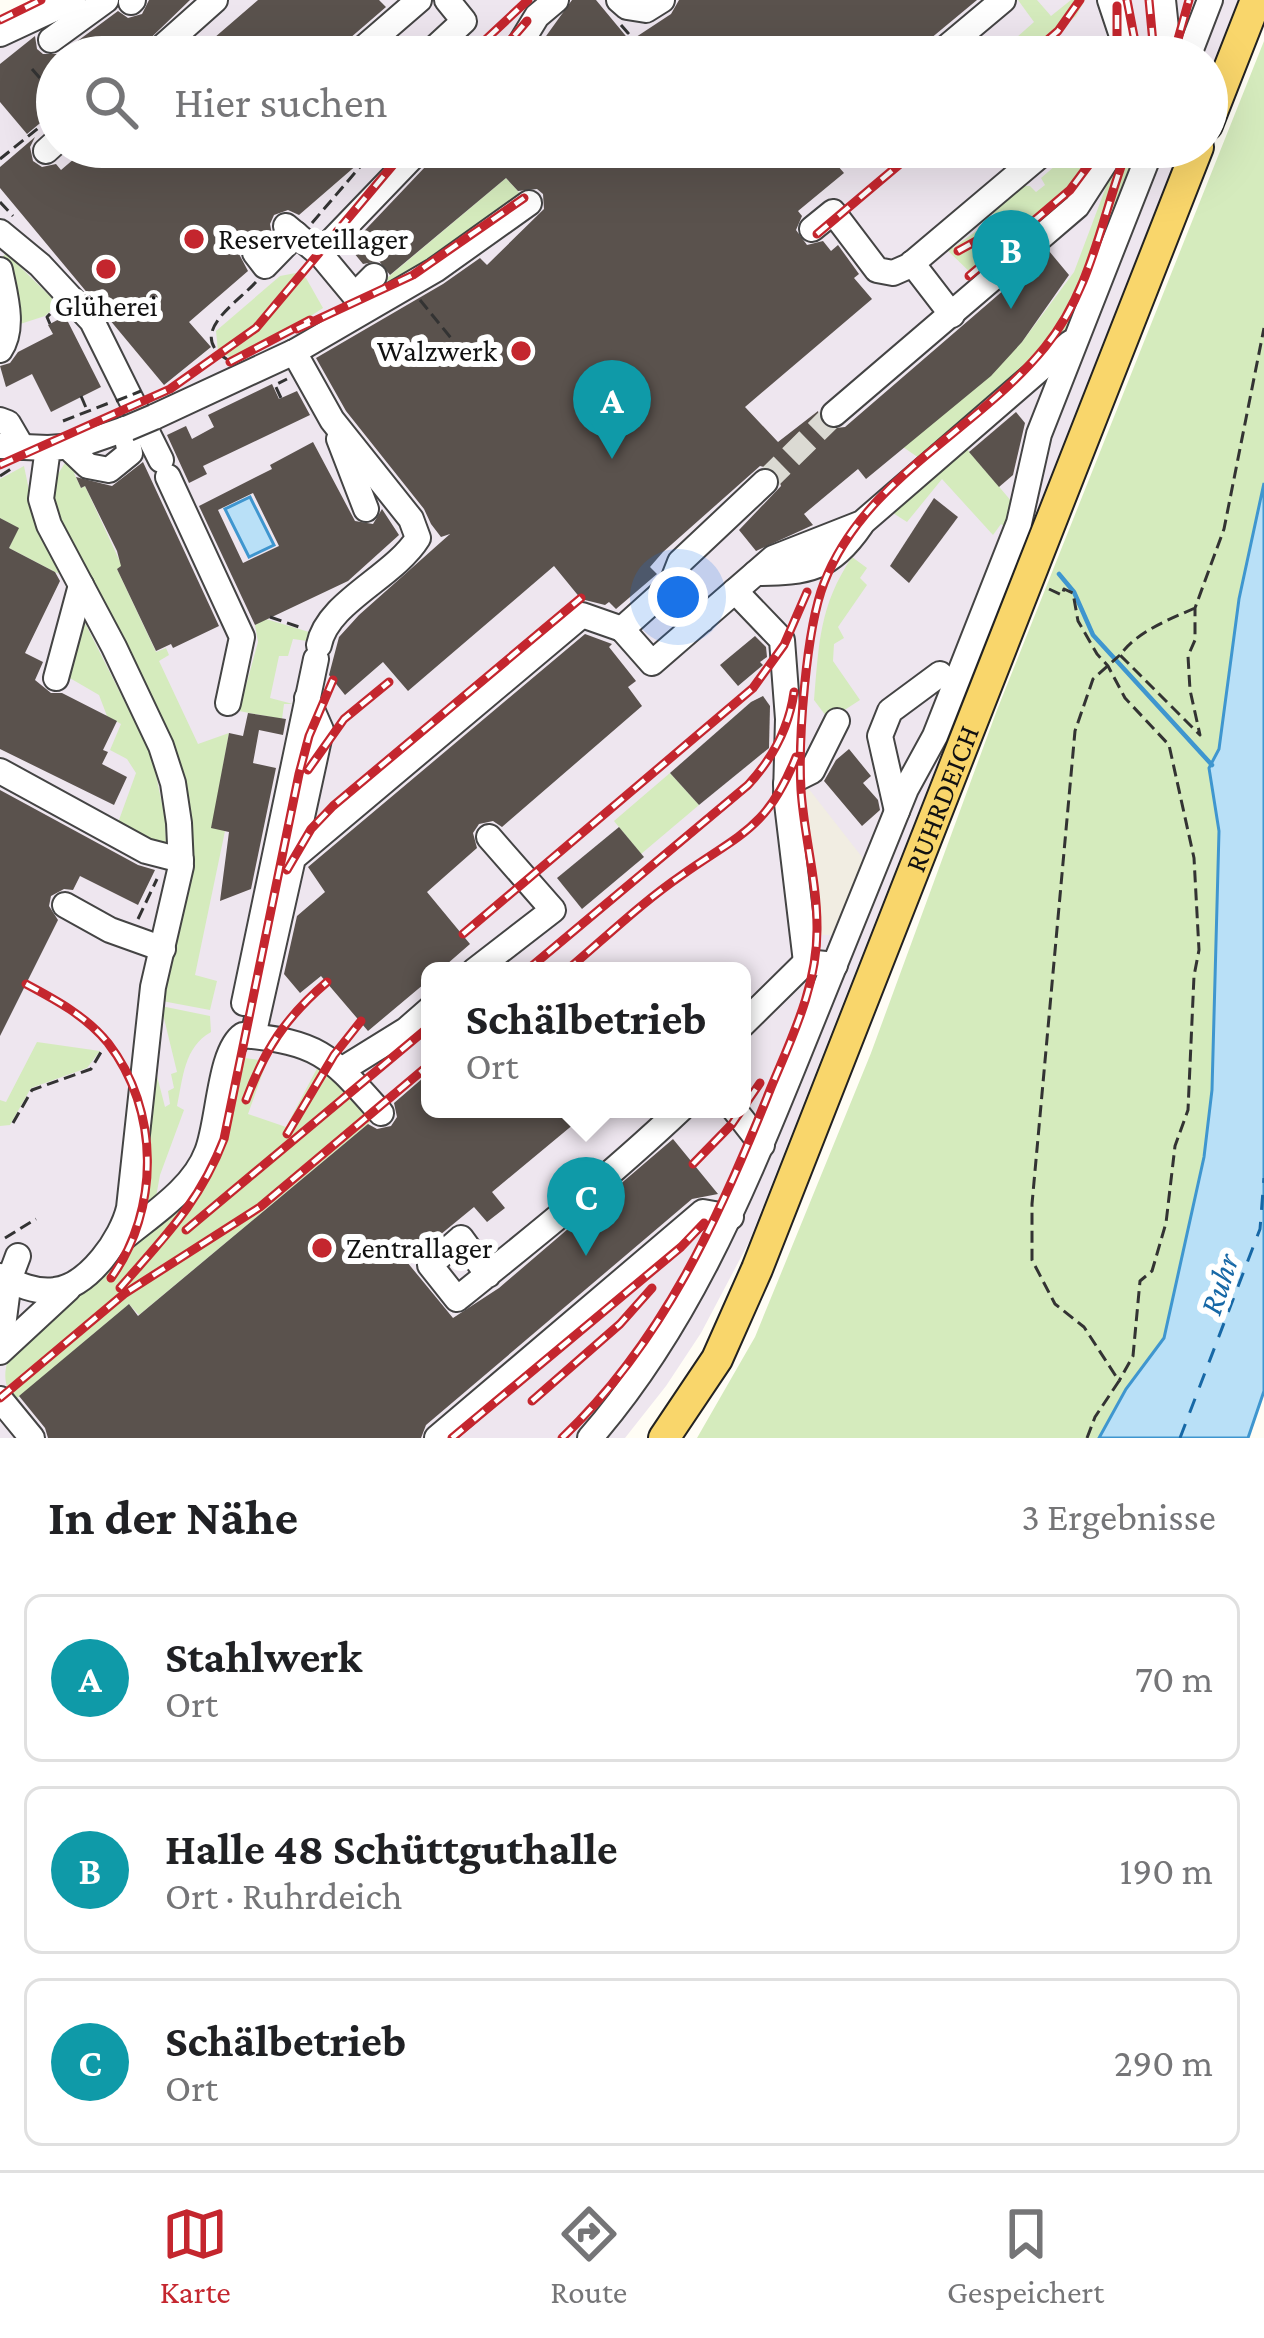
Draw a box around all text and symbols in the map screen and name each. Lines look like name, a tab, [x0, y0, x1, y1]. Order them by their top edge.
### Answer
search box	[36, 36, 1228, 168]
icon: search	[78, 69, 144, 135]
text: Hier suchen	[174, 77, 388, 127]
pin: B	[972, 210, 1050, 309]
place label: Reserveteillager	[218, 222, 409, 256]
marker: Reserveteillager	[181, 226, 207, 252]
marker: Glüherei	[93, 256, 119, 282]
place label: Glüherei	[54, 289, 158, 322]
place label: Walzwerk	[377, 334, 498, 367]
marker: Walzwerk	[508, 338, 534, 364]
pin: A	[573, 360, 651, 459]
your location	[648, 567, 708, 627]
street label: RUHRDEICH	[898, 720, 985, 876]
popup	[421, 962, 751, 1118]
text: Schälbetrieb	[465, 994, 707, 1044]
text: Ort	[465, 1044, 518, 1087]
pin: C	[547, 1157, 625, 1256]
place label: Zentrallager	[346, 1231, 493, 1265]
marker: Zentrallager	[309, 1235, 335, 1261]
water label: Ruhr	[1191, 1248, 1246, 1319]
text: In der Nähe	[48, 1488, 298, 1545]
text: 3 Ergebnisse	[1021, 1495, 1216, 1538]
text: Stahlwerk	[165, 1632, 362, 1682]
text: A	[78, 1657, 102, 1700]
text: 70 m	[1135, 1657, 1213, 1700]
text: Ort	[165, 1682, 218, 1725]
text: Halle 48 Schüttguthalle	[165, 1824, 618, 1874]
text: B	[79, 1849, 101, 1892]
text: 190 m	[1120, 1849, 1213, 1892]
text: Ort · Ruhrdeich	[165, 1874, 403, 1917]
text: Schälbetrieb	[165, 2016, 406, 2066]
text: C	[78, 2041, 102, 2084]
text: 290 m	[1114, 2041, 1213, 2084]
text: Ort	[165, 2066, 218, 2109]
tab: Karte	[160, 2201, 231, 2310]
tab: Route	[550, 2201, 627, 2310]
tab: Gespeichert	[947, 2201, 1104, 2310]

